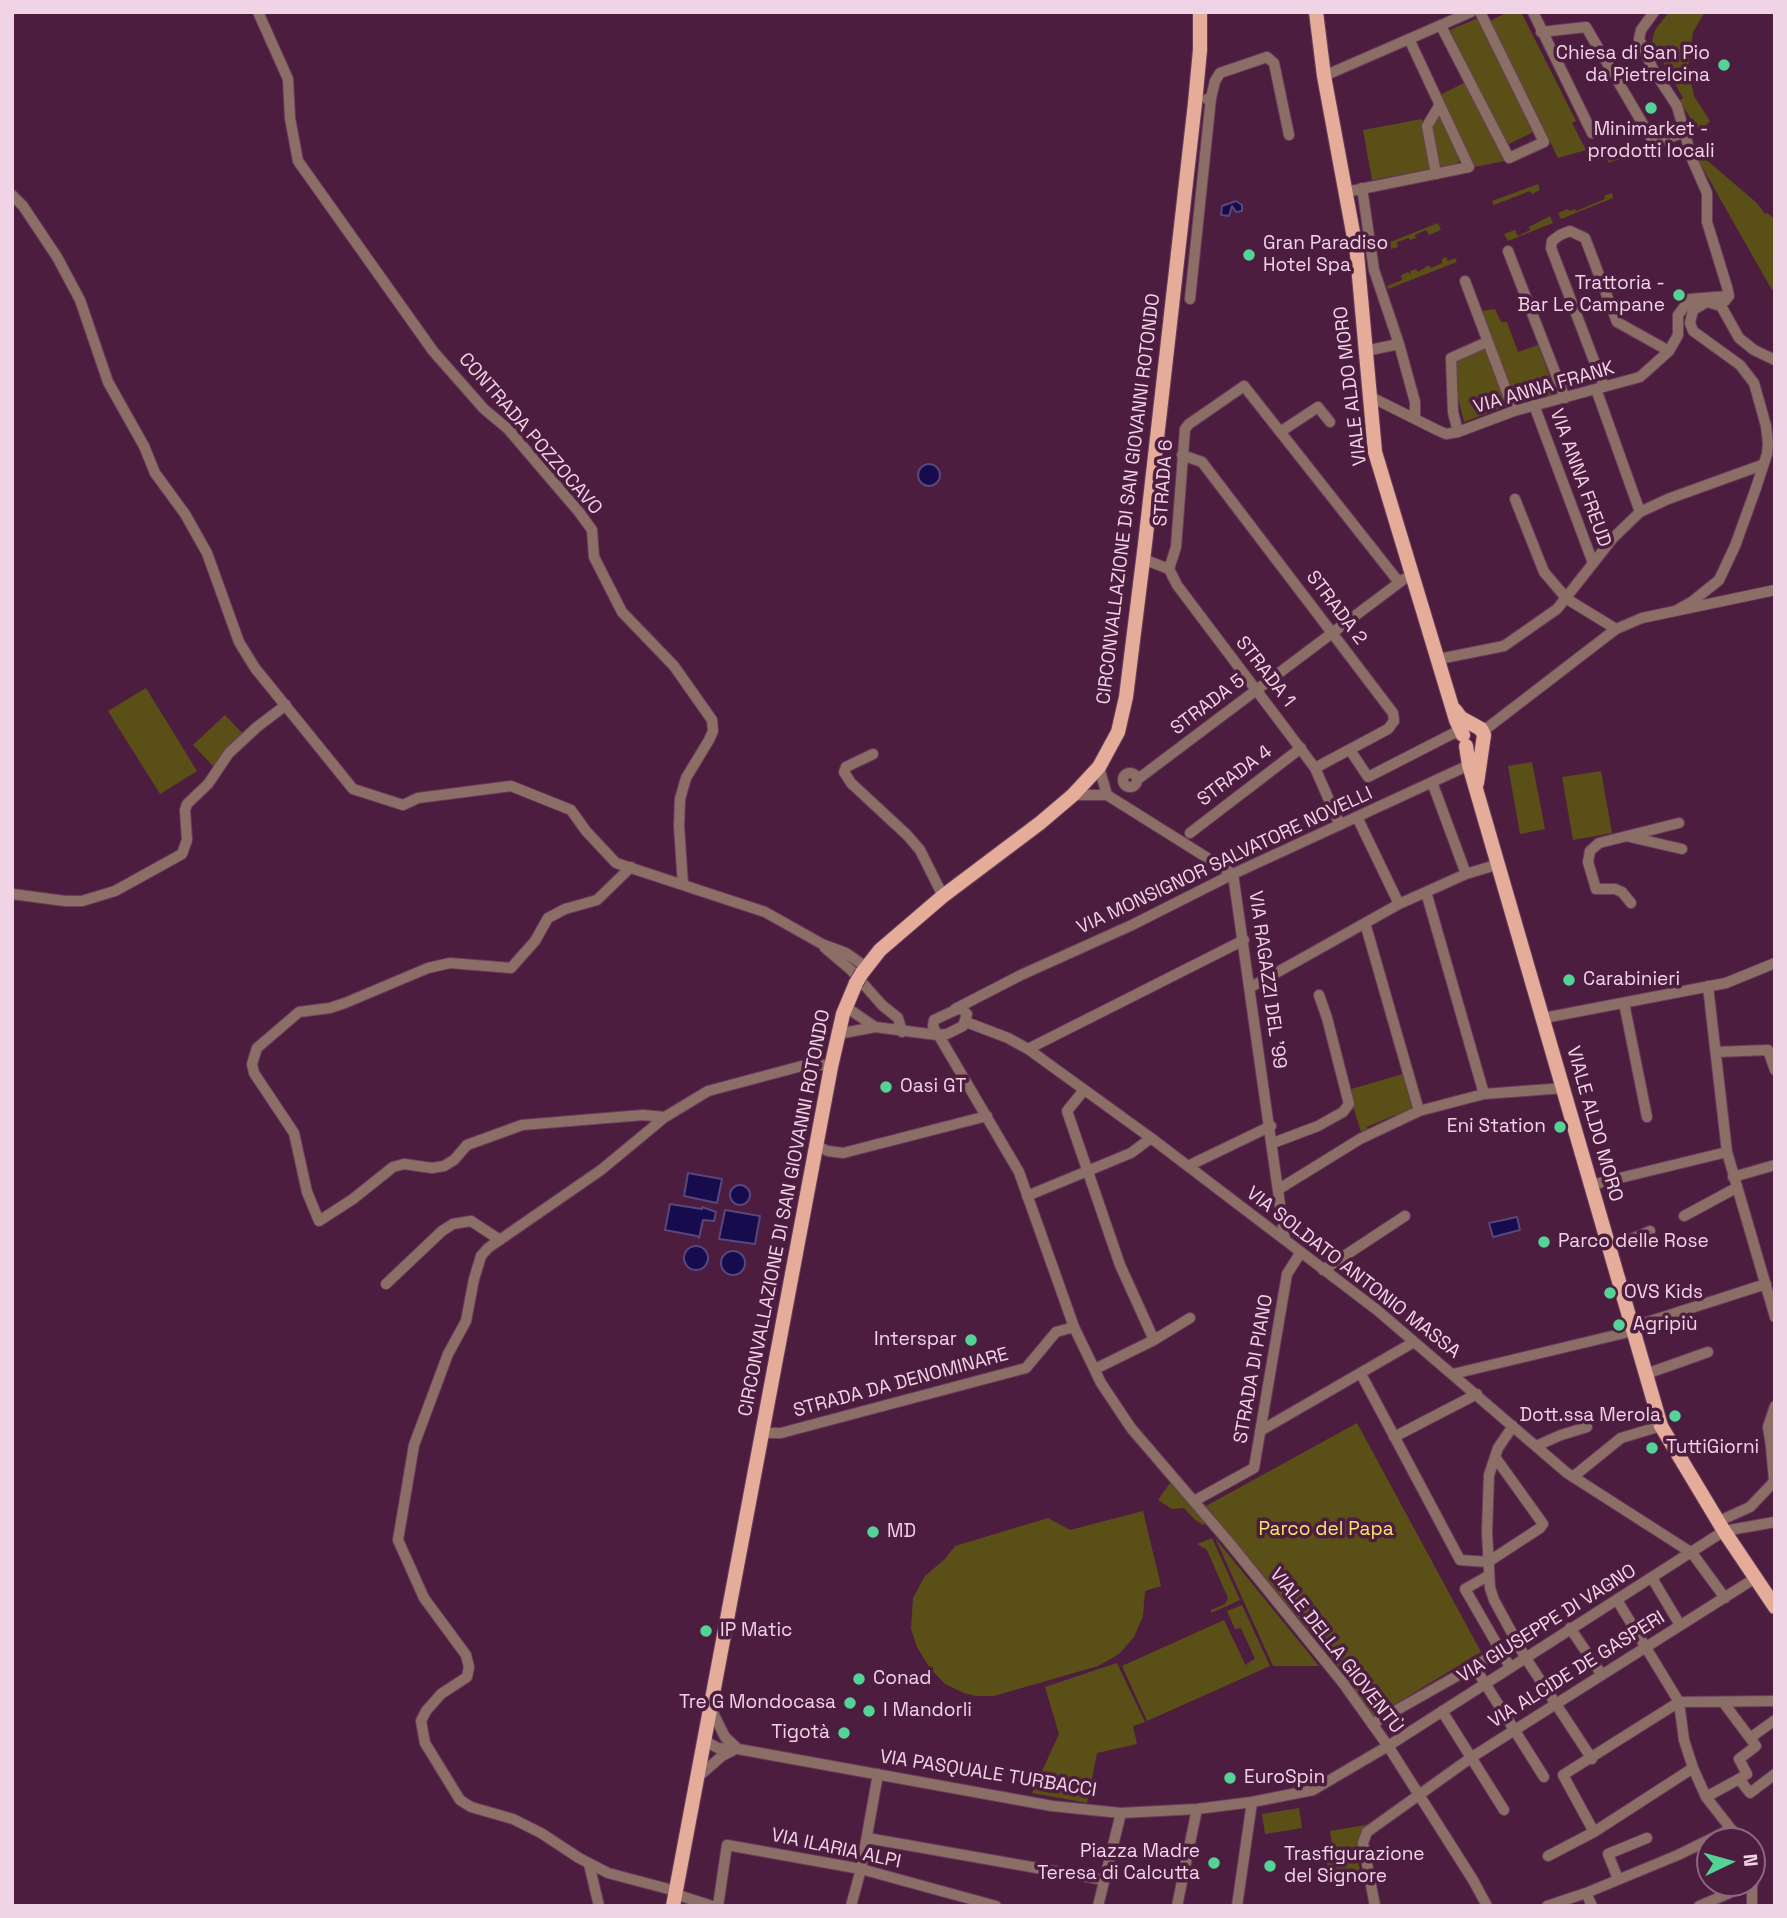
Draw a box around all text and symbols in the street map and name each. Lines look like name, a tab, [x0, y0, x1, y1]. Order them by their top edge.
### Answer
place label: Chiesa di San Pio da Pietrelcina	[1556, 43, 1710, 87]
marker: Chiesa di San Pio da Pietrelcina	[1716, 57, 1732, 73]
marker: Minimarket - prodotti locali	[1643, 100, 1659, 116]
place label: Minimarket - prodotti locali	[1587, 119, 1715, 163]
place label: Gran Paradiso Hotel Spa	[1263, 233, 1388, 277]
marker: Gran Paradiso Hotel Spa	[1241, 247, 1257, 263]
place label: Trattoria - Bar Le Campane	[1518, 273, 1665, 317]
marker: Trattoria - Bar Le Campane	[1671, 287, 1687, 303]
street label: CIRCONVALLAZIONE DI SAN GIOVANNI ROTONDO	[1092, 292, 1166, 706]
street label: VIALE ALDO MORO	[1330, 305, 1372, 467]
street label: CONTRADA POZZOCAVO	[453, 348, 607, 520]
street label: VIA ANNA FRANK	[1471, 357, 1617, 419]
street label: VIA ANNA FREUD	[1544, 406, 1616, 550]
street label: STRADA 6	[1150, 439, 1178, 527]
street label: STRADA 2	[1301, 566, 1371, 650]
street label: STRADA 1	[1230, 632, 1300, 712]
street label: STRADA 5	[1166, 670, 1250, 740]
street label: STRADA 4	[1193, 741, 1277, 811]
street label: VIA MONSIGNOR SALVATORE NOVELLI	[1074, 782, 1376, 940]
street label: VIA RAGAZZI DEL '99	[1243, 890, 1291, 1070]
place label: Carabinieri	[1583, 969, 1680, 991]
marker: Carabinieri	[1561, 972, 1577, 988]
street label: CIRCONVALLAZIONE DI SAN GIOVANNI ROTONDO	[734, 1008, 836, 1418]
street label: VIALE ALDO MORO	[1561, 1044, 1627, 1204]
place label: Oasi GT	[900, 1076, 966, 1098]
marker: Oasi GT	[878, 1079, 894, 1095]
place label: Eni Station	[1447, 1116, 1546, 1138]
marker: Eni Station	[1552, 1119, 1568, 1135]
street label: VIA SOLDATO ANTONIO MASSA	[1241, 1182, 1465, 1364]
place label: Parco delle Rose	[1558, 1231, 1709, 1253]
marker: Parco delle Rose	[1536, 1234, 1552, 1250]
place label: OVS Kids	[1624, 1282, 1703, 1304]
marker: OVS Kids	[1602, 1285, 1618, 1301]
street label: STRADA DI PIANO	[1230, 1293, 1278, 1445]
place label: Agripiù	[1633, 1314, 1698, 1336]
marker: Agripiù	[1611, 1317, 1627, 1333]
place label: Interspar	[874, 1329, 957, 1351]
marker: Interspar	[963, 1332, 979, 1348]
street label: STRADA DA DENOMINARE	[791, 1343, 1011, 1423]
place label: Dott.ssa Merola	[1519, 1405, 1661, 1427]
marker: Dott.ssa Merola	[1667, 1408, 1683, 1424]
place label: TuttiGiorni	[1666, 1437, 1759, 1459]
marker: TuttiGiorni	[1644, 1440, 1660, 1456]
park label: Parco del Papa	[1258, 1519, 1394, 1541]
place label: MD	[887, 1521, 916, 1543]
marker: MD	[865, 1524, 881, 1540]
street label: VIA GIUSEPPE DI VAGNO	[1453, 1560, 1641, 1688]
street label: VIALE DELLA GIOVENTÙ	[1264, 1564, 1408, 1738]
street label: VIA ALCIDE DE GASPERI	[1485, 1606, 1669, 1734]
place label: IP Matic	[720, 1620, 792, 1642]
marker: IP Matic	[698, 1623, 714, 1639]
place label: Conad	[873, 1668, 931, 1690]
marker: Conad	[851, 1671, 867, 1687]
place label: Tre G Mondocasa	[679, 1692, 836, 1714]
marker: Tre G Mondocasa	[842, 1695, 858, 1711]
place label: I Mandorli	[883, 1700, 972, 1722]
marker: I Mandorli	[861, 1703, 877, 1719]
place label: Tigotà	[771, 1722, 830, 1744]
marker: Tigotà	[836, 1725, 852, 1741]
street label: VIA PASQUALE TURBACCI	[878, 1746, 1098, 1802]
place label: EuroSpin	[1244, 1767, 1325, 1789]
marker: EuroSpin	[1222, 1770, 1238, 1786]
street label: VIA ILARIA ALPI	[769, 1824, 903, 1874]
north arrow	[1696, 1827, 1766, 1897]
place label: Piazza Madre Teresa di Calcutta	[1037, 1841, 1200, 1885]
place label: Trasfigurazione del Signore	[1284, 1844, 1425, 1888]
text: N	[1737, 1853, 1763, 1868]
marker: Piazza Madre Teresa di Calcutta	[1206, 1855, 1222, 1871]
marker: Trasfigurazione del Signore	[1262, 1858, 1278, 1874]

